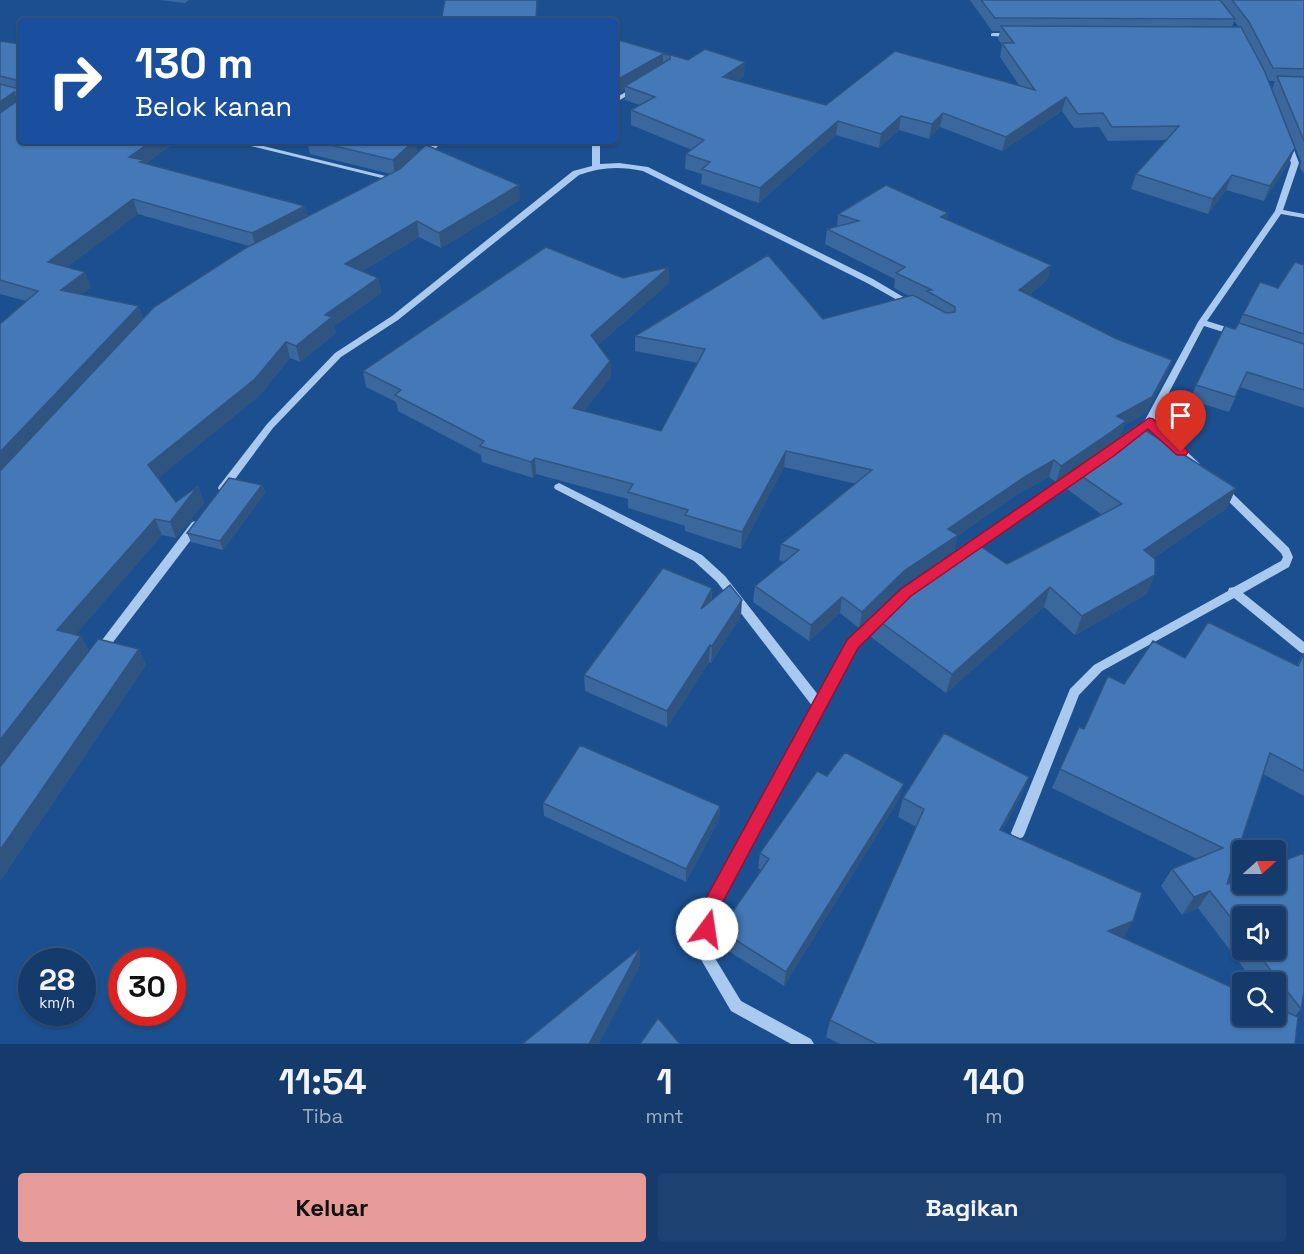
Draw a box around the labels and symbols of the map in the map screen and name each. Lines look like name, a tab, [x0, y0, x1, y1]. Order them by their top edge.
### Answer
pin	[1155, 390, 1206, 452]
north arrow	[1232, 840, 1286, 894]
position arrow	[675, 897, 739, 961]
speed limit sign: 30	[108, 948, 186, 1026]

